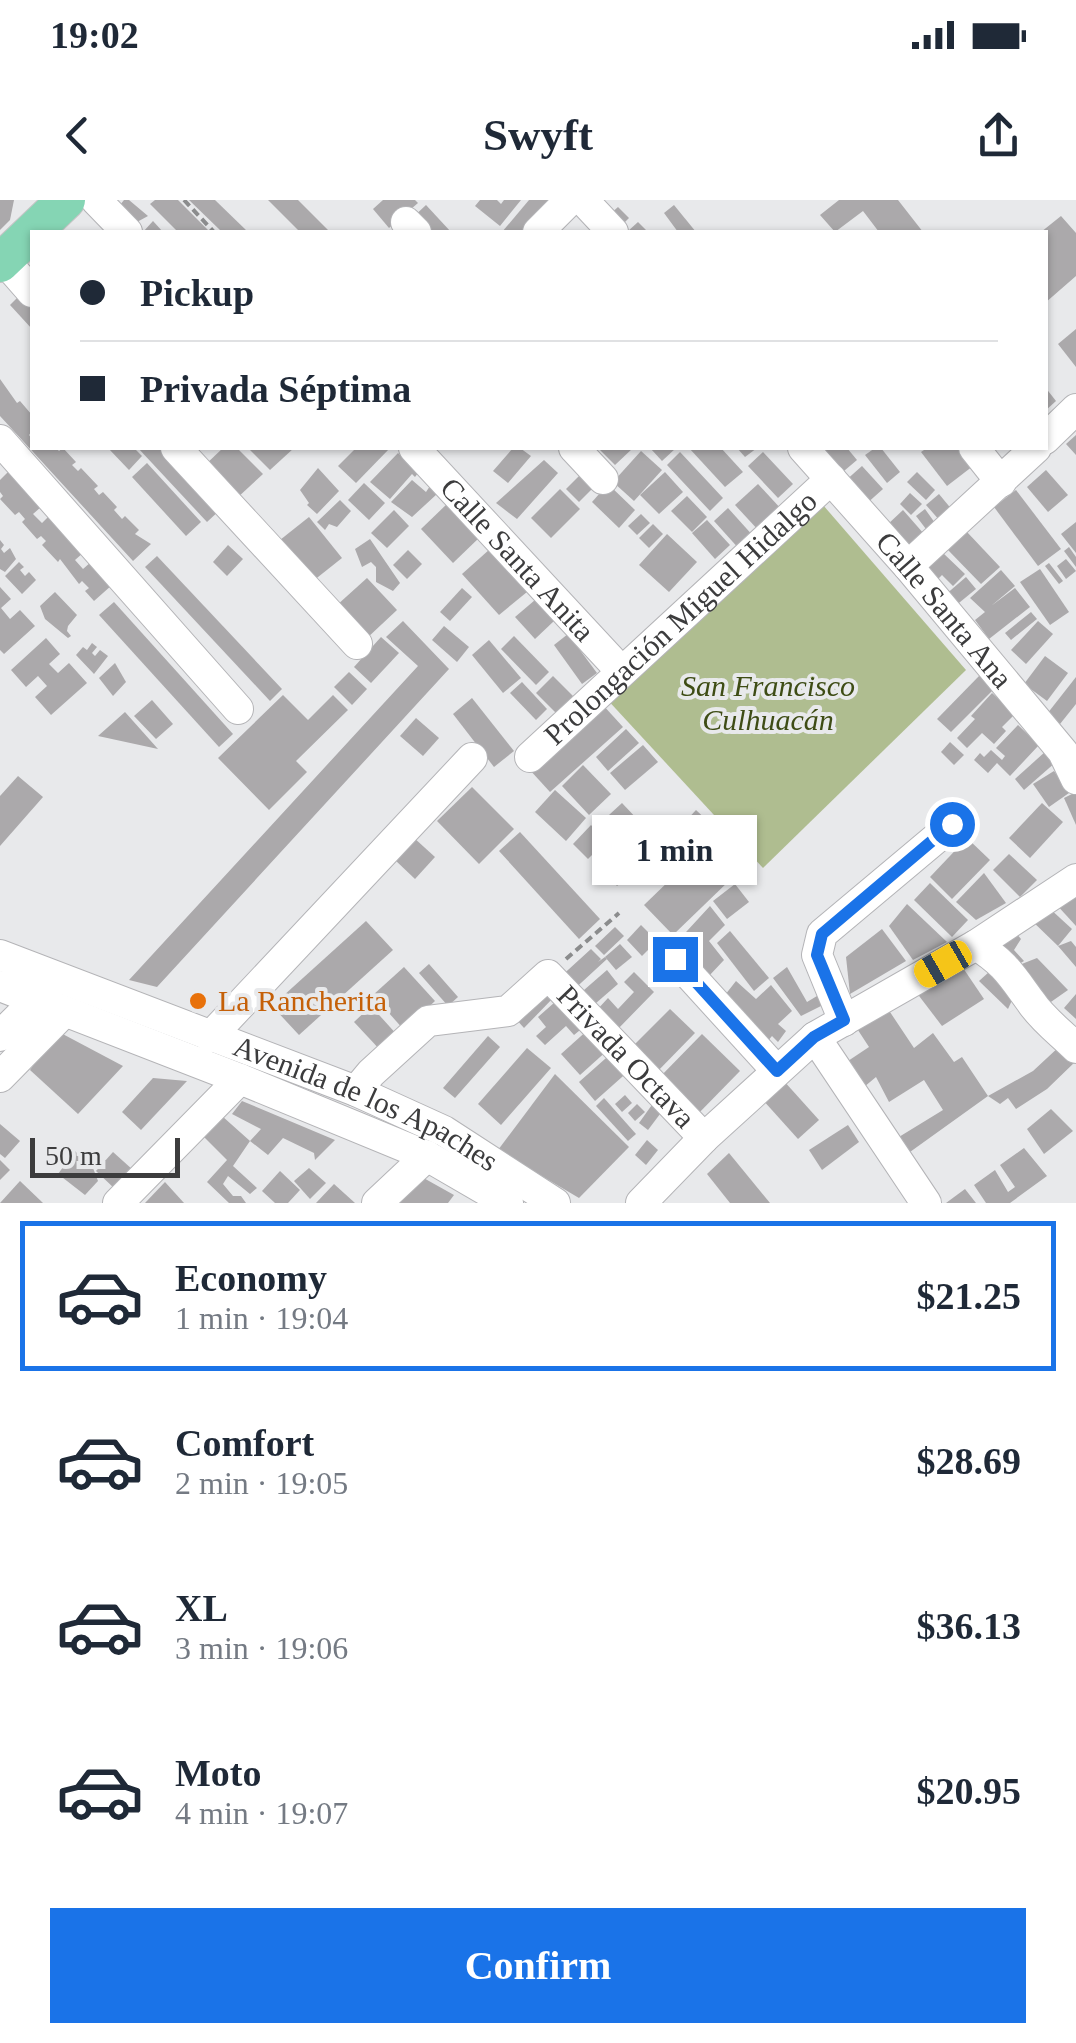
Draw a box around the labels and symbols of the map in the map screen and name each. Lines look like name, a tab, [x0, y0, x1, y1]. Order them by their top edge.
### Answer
street label: Calle Santa Anita	[434, 471, 601, 647]
street label: Prolongación Miguel Hidalgo	[537, 484, 823, 751]
street label: Calle Santa Ana	[870, 525, 1019, 694]
park label: San Francisco Culhuacán	[681, 669, 855, 736]
route start	[930, 802, 975, 847]
callout: 1 min	[592, 814, 758, 884]
car	[910, 936, 976, 992]
route end	[653, 937, 698, 982]
street label: Privada Octava	[551, 978, 702, 1134]
place label: La Rancherita	[218, 984, 387, 1017]
marker: La Rancherita	[187, 990, 209, 1012]
street label: Avenida de los Apaches	[229, 1029, 504, 1177]
scale bar	[30, 1133, 180, 1178]

